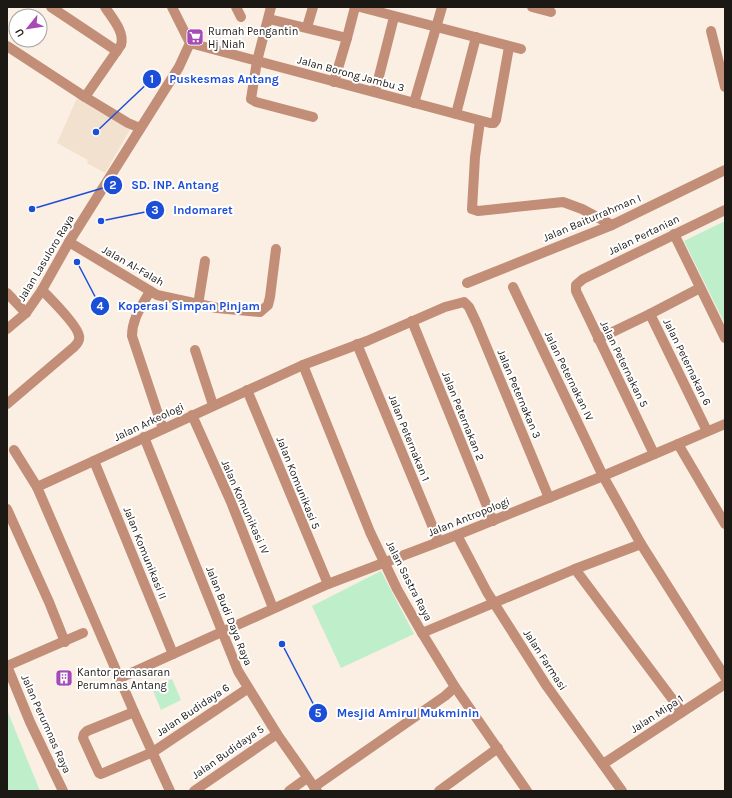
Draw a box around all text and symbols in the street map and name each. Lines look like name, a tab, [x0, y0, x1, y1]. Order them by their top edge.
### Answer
north arrow	[8, 8, 48, 48]
place label: Rumah Pengantin Hj Niah	[208, 25, 298, 51]
text: U	[12, 26, 27, 39]
supermarket icon: Rumah Pengantin Hj Niah	[185, 27, 205, 47]
street label: Jalan Borong Jambu 3	[296, 53, 406, 95]
callout: Puskesmas Antang	[142, 67, 287, 91]
text: 1	[150, 72, 154, 86]
text: Puskesmas Antang	[169, 72, 279, 86]
callout: SD. INP. Antang	[103, 173, 227, 197]
text: 2	[109, 178, 117, 192]
text: SD. INP. Antang	[131, 178, 219, 192]
street label: Jalan Baiturrahman I	[541, 191, 643, 245]
callout: Indomaret	[145, 198, 241, 222]
text: 3	[151, 203, 159, 217]
text: Indomaret	[173, 203, 233, 217]
street label: Jalan Pertanian	[606, 212, 682, 258]
street label: Jalan Lasuloro Raya	[15, 213, 77, 303]
street label: Jalan Al-Falah	[100, 243, 166, 289]
callout: Koperasi Simpan Pinjam	[90, 294, 268, 318]
text: 4	[96, 299, 104, 313]
text: Koperasi Simpan Pinjam	[118, 299, 260, 313]
street label: Jalan Peternakan 6	[660, 317, 714, 407]
street label: Jalan Peternakan 5	[597, 319, 651, 409]
street label: Jalan Peternakan IV	[542, 329, 596, 423]
street label: Jalan Peternakan 3	[494, 348, 544, 440]
street label: Jalan Peternakan 2	[439, 370, 487, 462]
street label: Jalan Peternakan 1	[386, 393, 432, 483]
street label: Jalan Arkeologi	[112, 400, 186, 444]
street label: Jalan Komunikasi 5	[274, 435, 322, 531]
street label: Jalan Komunikasi IV	[218, 458, 272, 556]
street label: Jalan Antropologi	[426, 495, 512, 539]
street label: Jalan Komunikasi II	[121, 505, 169, 601]
street label: Jalan Sastra Raya	[383, 539, 435, 623]
street label: Jalan Budi Daya Raya	[203, 564, 255, 668]
street label: Jalan Farmasi	[521, 627, 569, 693]
place label: Kantor pemasaran Perumnas Antang	[77, 666, 170, 692]
building icon: Kantor pemasaran Perumnas Antang	[54, 668, 74, 688]
street label: Jalan Perumnas Raya	[18, 673, 74, 775]
street label: Jalan Budidaya 6	[154, 681, 232, 739]
street label: Jalan Mipa 1	[628, 692, 686, 736]
callout: Mesjid Amirul Mukminin	[308, 701, 487, 725]
text: 5	[315, 706, 322, 720]
text: Mesjid Amirul Mukminin	[337, 706, 479, 720]
street label: Jalan Budidaya 5	[190, 722, 266, 782]

